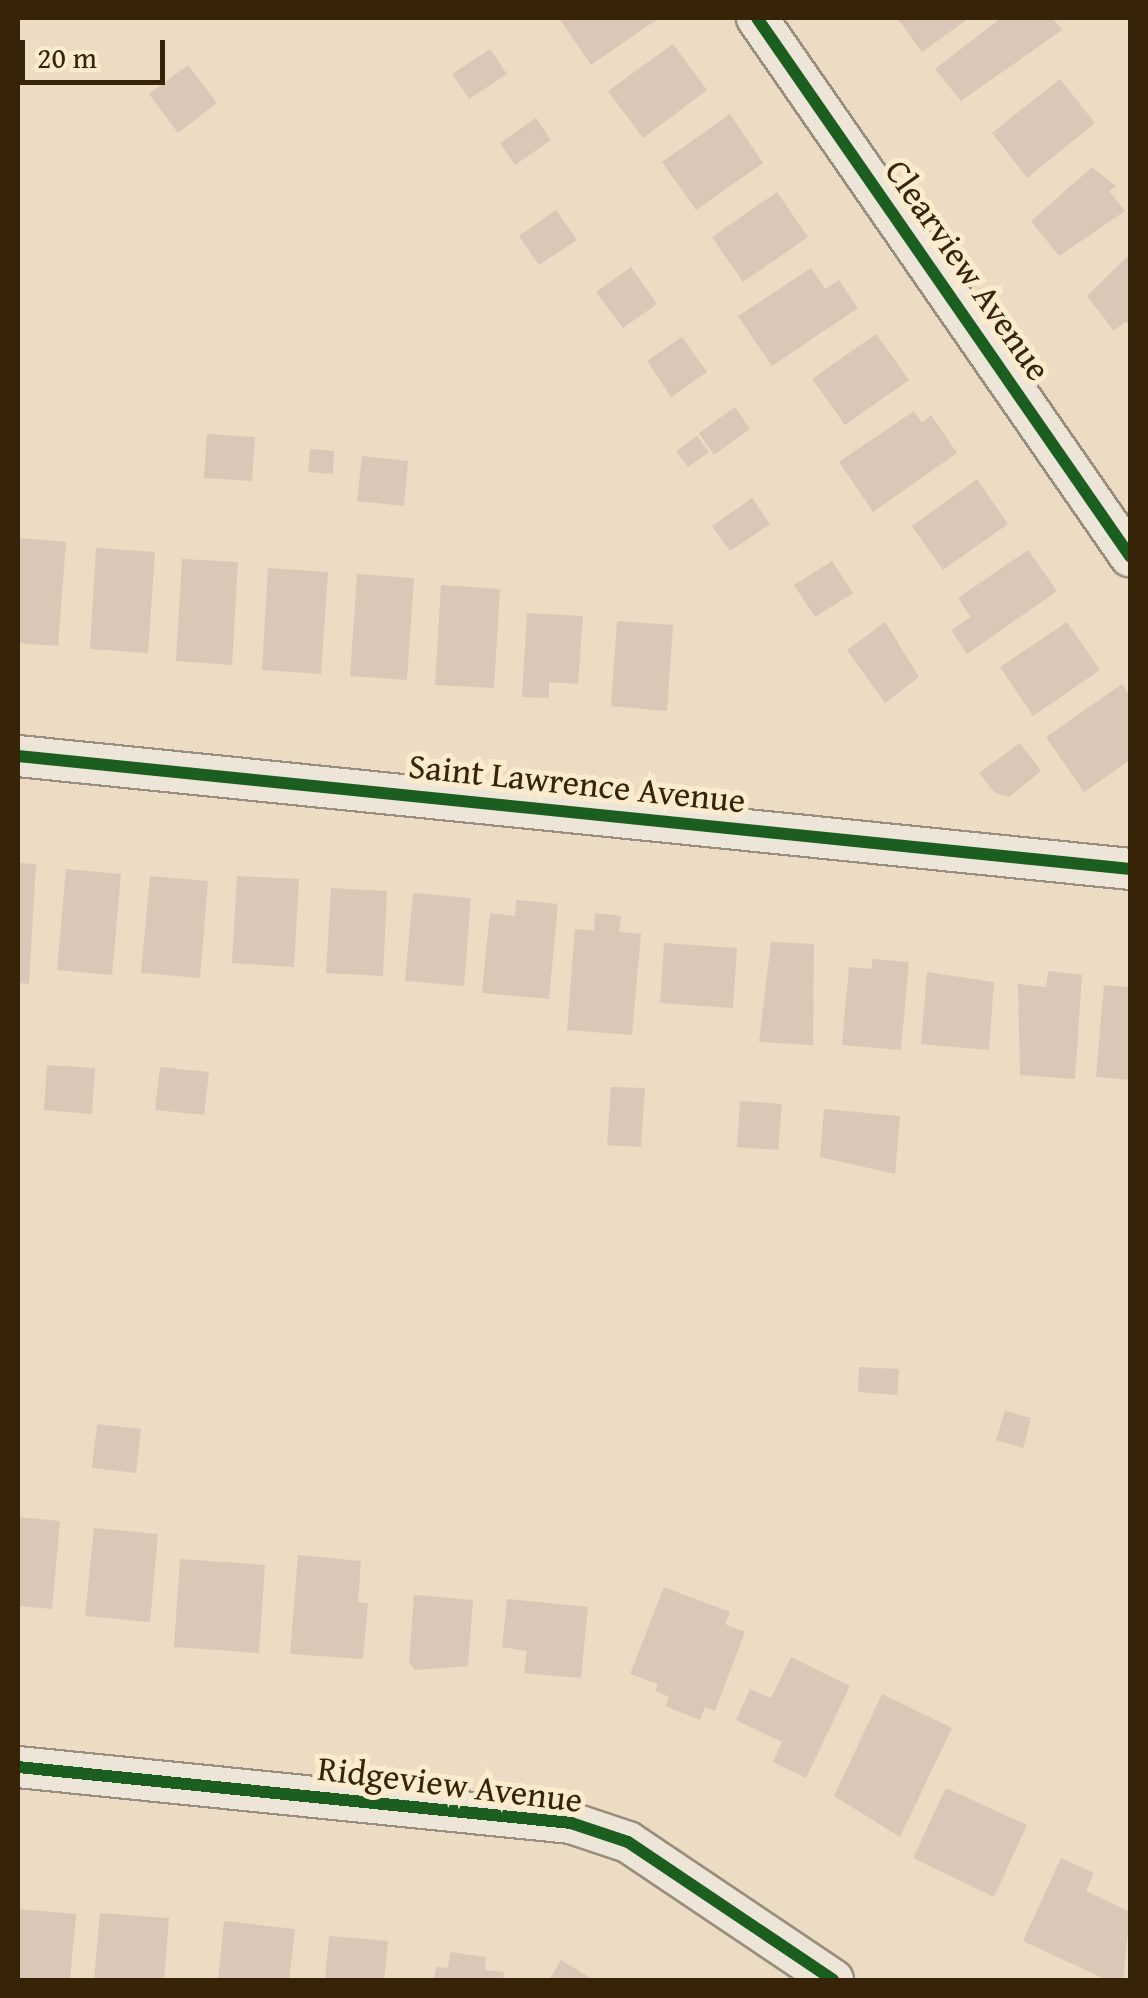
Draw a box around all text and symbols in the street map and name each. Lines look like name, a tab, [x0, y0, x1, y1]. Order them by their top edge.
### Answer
scale bar	[25, 20, 170, 82]
text: 20 m	[37, 35, 97, 79]
street label: Clearview Avenue	[876, 151, 1060, 389]
street label: Saint Lawrence Avenue	[407, 744, 747, 822]
street label: Ridgeview Avenue	[315, 1747, 585, 1821]

